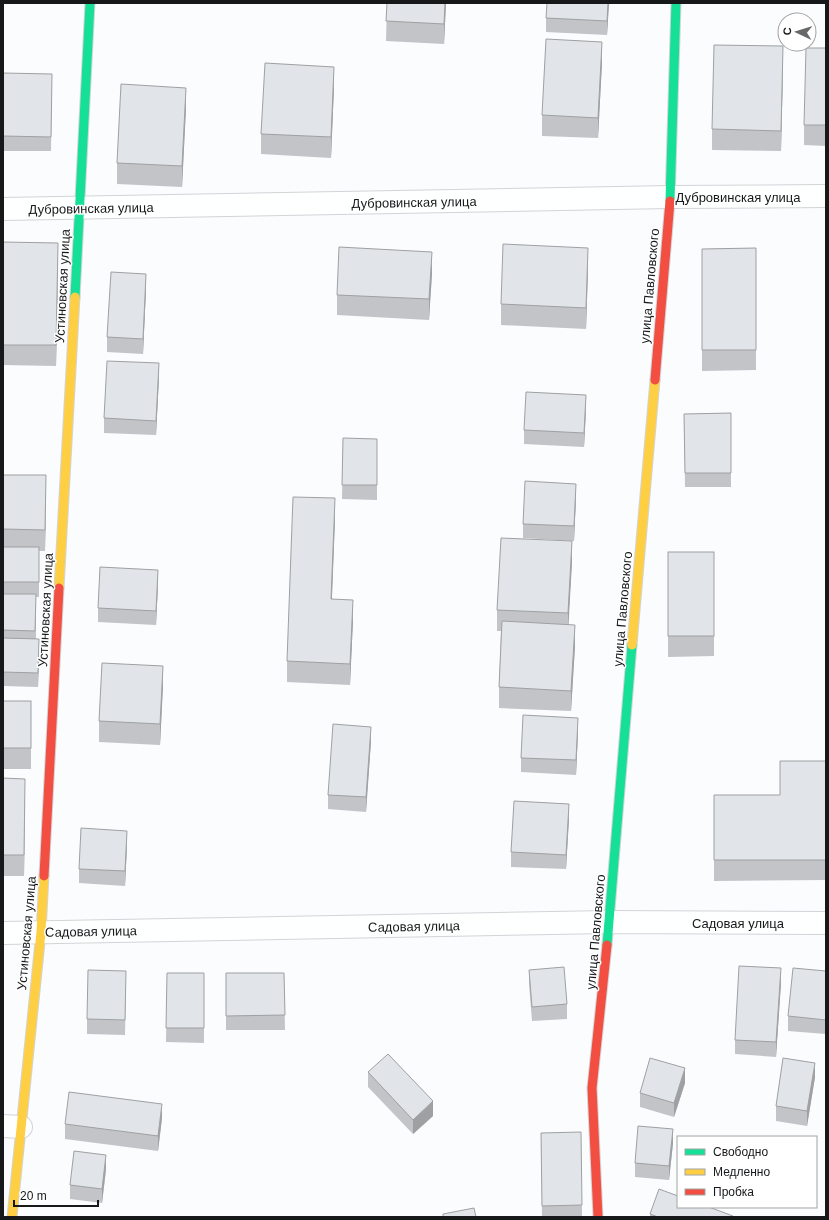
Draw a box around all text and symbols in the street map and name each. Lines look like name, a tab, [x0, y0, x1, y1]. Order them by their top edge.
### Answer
north arrow	[777, 12, 817, 52]
text: С	[781, 27, 793, 36]
street label: Дубровинская улица	[675, 190, 801, 205]
street label: Дубровинская улица	[351, 194, 477, 211]
street label: Дубровинская улица	[28, 200, 154, 217]
street label: Устиновская улица	[52, 228, 73, 344]
street label: улица Павловского	[637, 228, 662, 344]
street label: улица Павловского	[610, 551, 635, 667]
street label: Устиновская улица	[35, 552, 56, 668]
street label: улица Павловского	[583, 874, 608, 990]
street label: Устиновская улица	[14, 875, 39, 991]
street label: Садовая улица	[692, 916, 785, 931]
street label: Садовая улица	[368, 918, 461, 935]
street label: Садовая улица	[45, 923, 138, 940]
legend	[677, 1136, 817, 1208]
text: Свободно	[713, 1145, 768, 1159]
text: Медленно	[713, 1165, 770, 1179]
scale bar	[14, 1182, 98, 1208]
text: Пробка	[713, 1185, 754, 1199]
text: 20 m	[20, 1189, 47, 1203]

